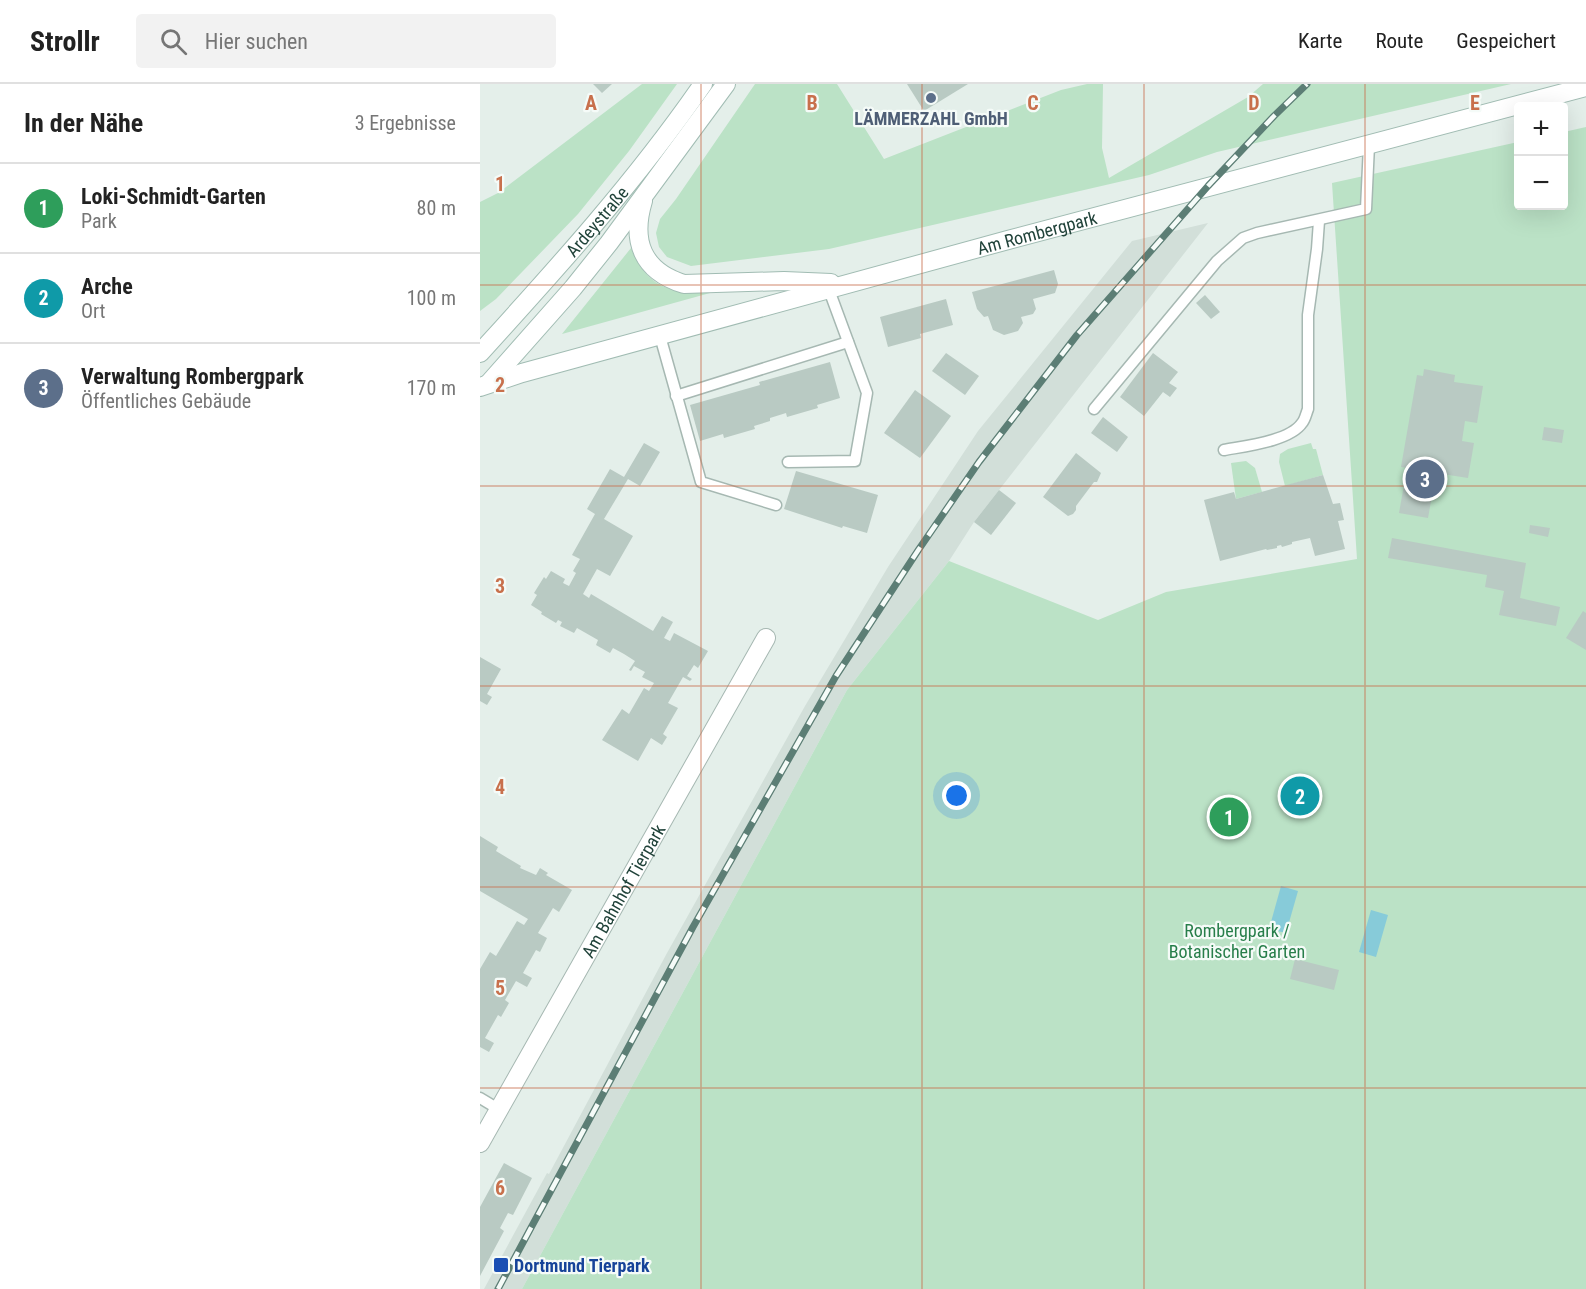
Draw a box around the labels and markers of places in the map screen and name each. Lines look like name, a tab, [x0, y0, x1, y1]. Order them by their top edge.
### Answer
marker: LÄMMERZAHL GmbH	[924, 91, 938, 105]
place label: LÄMMERZAHL GmbH	[854, 108, 1008, 129]
pin: 3	[1406, 456, 1444, 502]
pin: 2	[1280, 774, 1320, 818]
pin: 1	[1210, 794, 1248, 840]
place label: Dortmund Tierpark	[514, 1255, 650, 1276]
marker: Dortmund Tierpark	[492, 1256, 510, 1274]

